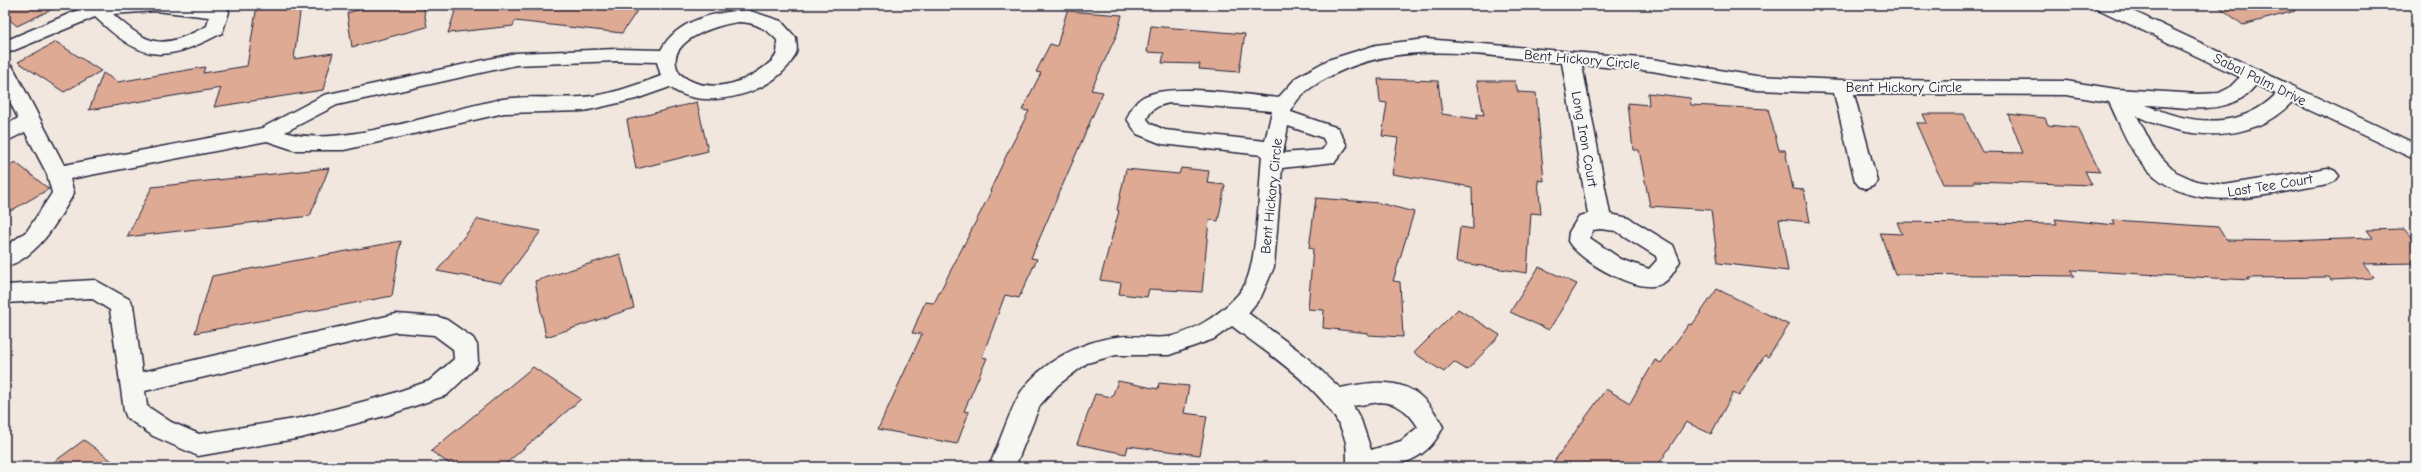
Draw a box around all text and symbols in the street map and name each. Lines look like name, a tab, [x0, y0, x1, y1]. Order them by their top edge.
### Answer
street label: Bent Hickory Circle	[1523, 46, 1641, 73]
street label: Sabal Palm Drive	[2211, 50, 2309, 109]
street label: Bent Hickory Circle	[1846, 79, 1962, 96]
street label: Long Iron Court	[1568, 90, 1602, 189]
street label: Bent Hickory Circle	[1257, 137, 1286, 255]
street label: Last Tee Court	[2226, 170, 2315, 201]

